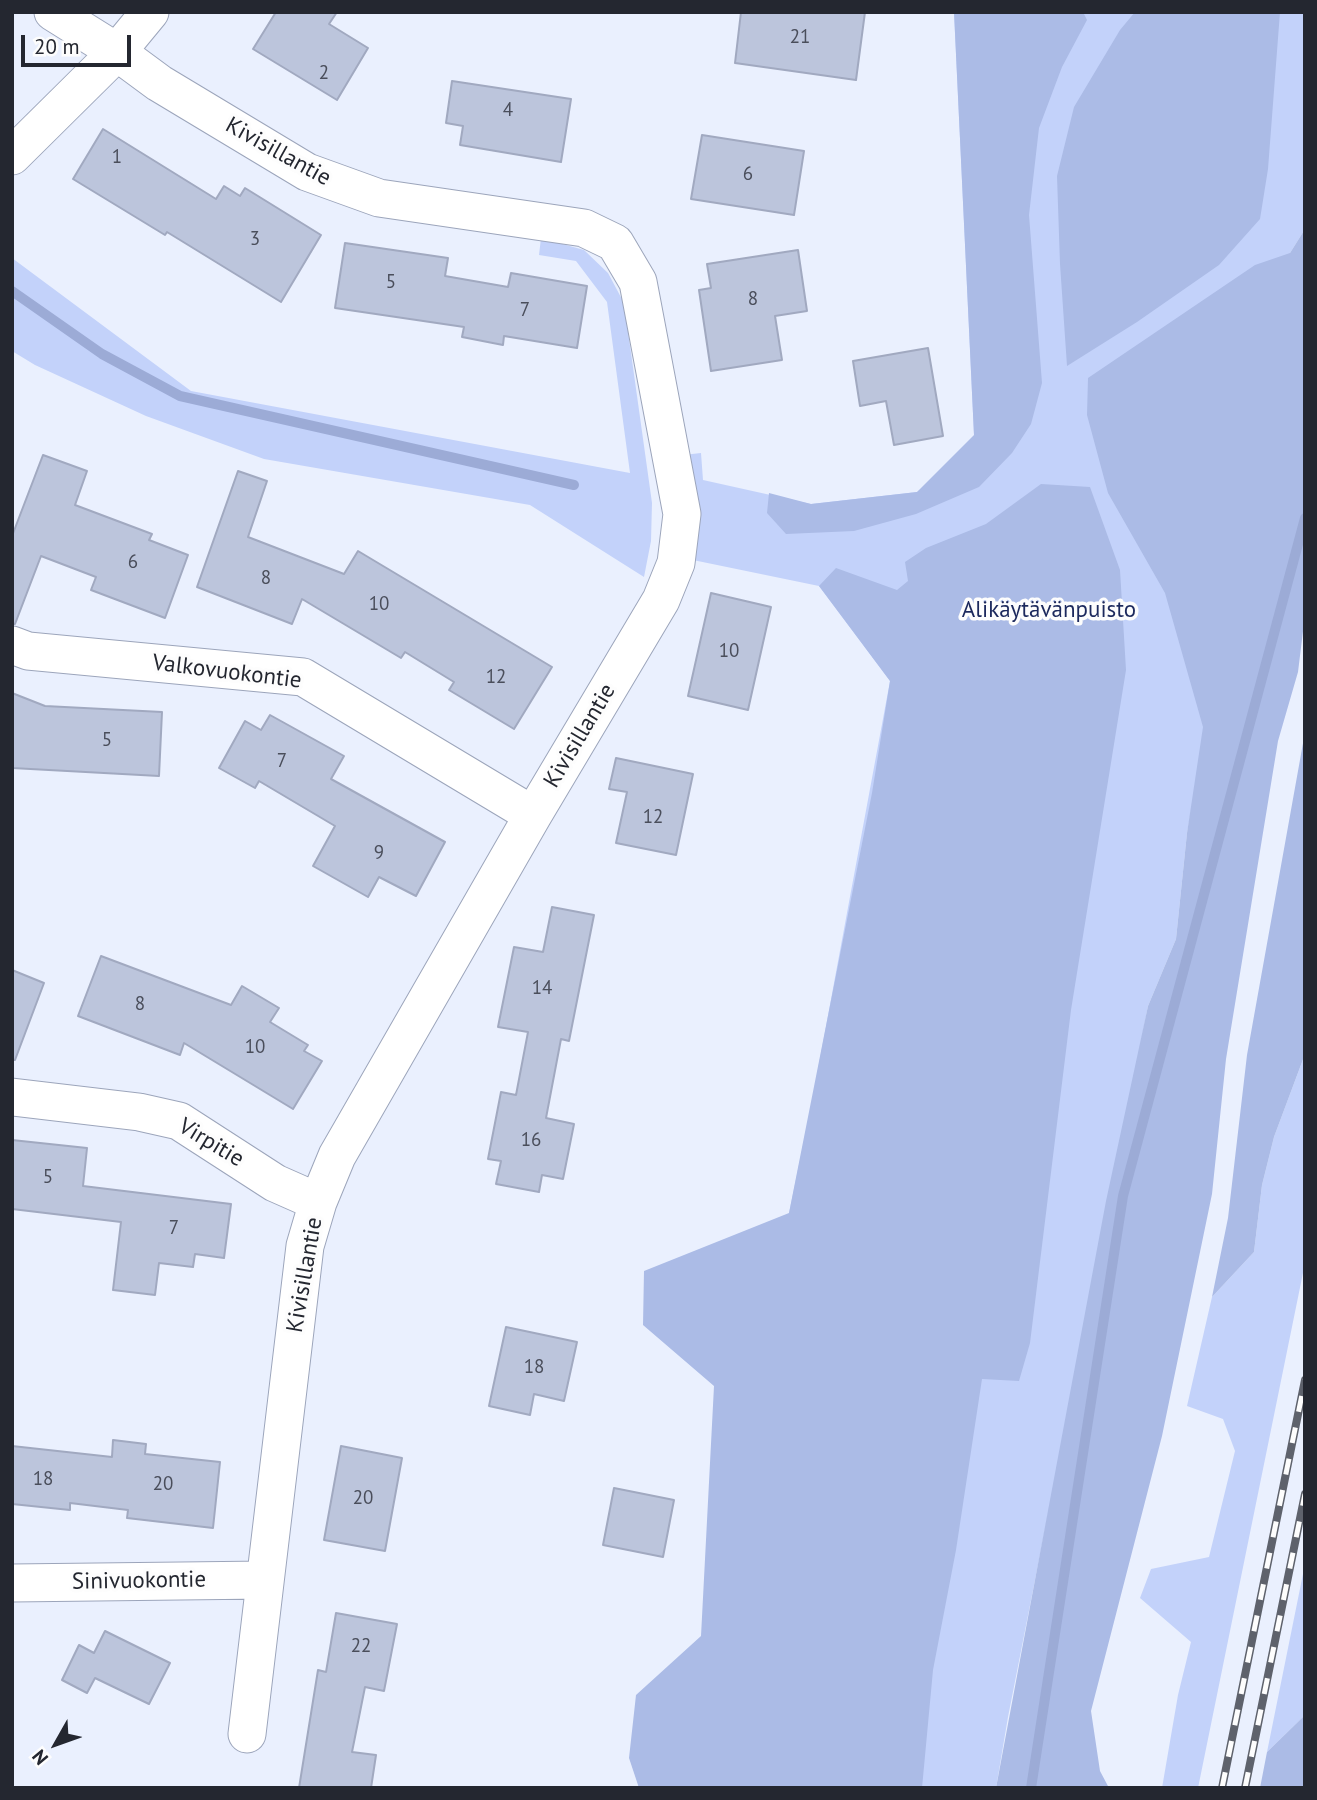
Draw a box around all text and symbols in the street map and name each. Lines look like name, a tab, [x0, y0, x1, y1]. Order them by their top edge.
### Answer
scale bar	[24, 21, 135, 65]
house number: 21	[790, 27, 810, 49]
text: 20 m	[34, 33, 80, 60]
house number: 2	[319, 63, 329, 85]
house number: 4	[503, 100, 513, 122]
street label: Kivisillantie	[220, 112, 336, 192]
house number: 1	[112, 147, 122, 169]
house number: 6	[743, 164, 753, 186]
house number: 3	[250, 229, 260, 251]
house number: 5	[386, 272, 396, 294]
house number: 8	[748, 289, 758, 311]
house number: 7	[520, 300, 530, 322]
house number: 6	[128, 552, 138, 574]
house number: 8	[261, 568, 271, 590]
house number: 10	[369, 594, 389, 616]
park label: Alikäytävänpuisto	[962, 596, 1136, 624]
house number: 10	[719, 641, 739, 663]
street label: Valkovuokontie	[151, 649, 303, 695]
house number: 12	[486, 667, 506, 689]
street label: Kivisillantie	[538, 679, 622, 793]
house number: 5	[102, 730, 112, 752]
house number: 7	[277, 751, 287, 773]
house number: 12	[643, 807, 663, 829]
house number: 9	[374, 843, 384, 865]
house number: 14	[532, 978, 552, 1000]
house number: 8	[135, 994, 145, 1016]
house number: 10	[245, 1037, 265, 1059]
street label: Virpitie	[173, 1113, 249, 1173]
house number: 16	[521, 1130, 541, 1152]
house number: 5	[43, 1167, 53, 1189]
street label: Kivisillantie	[281, 1215, 329, 1335]
house number: 7	[169, 1218, 179, 1240]
house number: 18	[524, 1357, 544, 1379]
house number: 18	[33, 1469, 53, 1491]
house number: 20	[153, 1474, 173, 1496]
house number: 20	[353, 1488, 373, 1510]
street label: Sinivuokontie	[72, 1566, 206, 1596]
house number: 22	[351, 1636, 371, 1658]
north arrow	[21, 1709, 91, 1779]
text: N	[27, 1745, 53, 1770]

